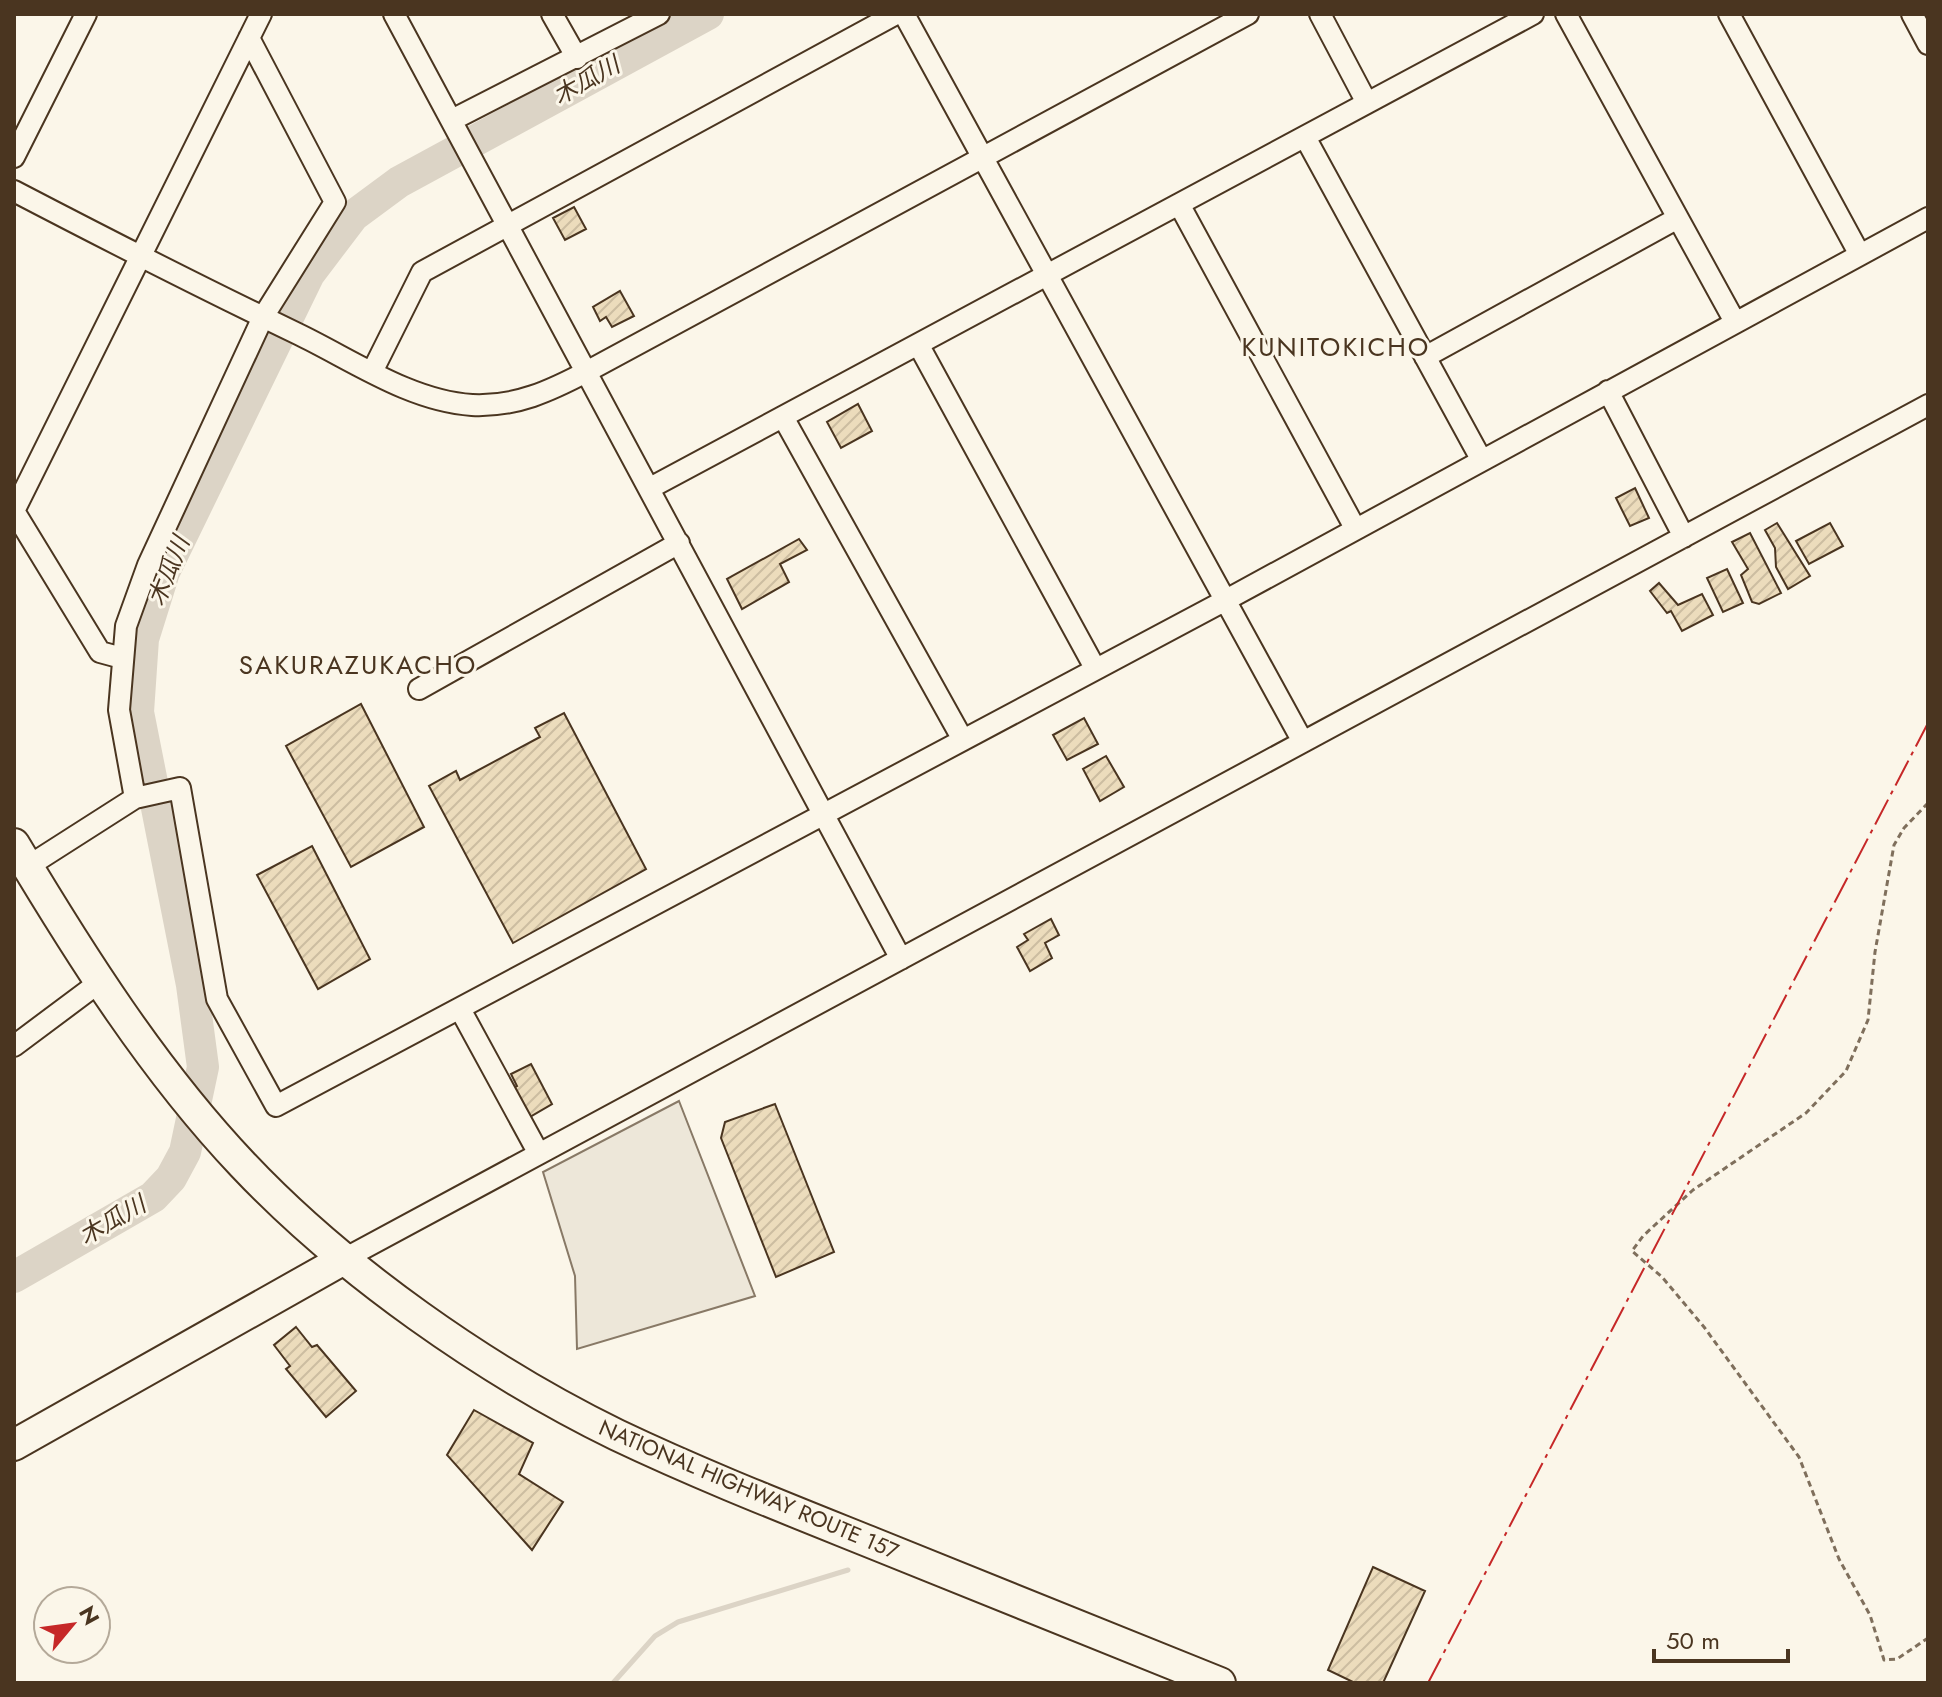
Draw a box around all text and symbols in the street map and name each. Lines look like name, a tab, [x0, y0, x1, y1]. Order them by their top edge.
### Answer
water label: 木瓜川	[546, 46, 629, 113]
district label: KUNITOKICHO	[1242, 328, 1430, 366]
water label: 木瓜川	[138, 528, 199, 611]
district label: SAKURAZUKACHO	[239, 646, 477, 684]
water label: 木瓜川	[72, 1185, 155, 1253]
street label: NATIONAL HIGHWAY ROUTE 157	[594, 1411, 904, 1567]
north arrow	[32, 1585, 112, 1665]
text: N	[71, 1600, 108, 1631]
scale bar	[1654, 1613, 1788, 1663]
text: 50 m	[1666, 1623, 1720, 1658]

